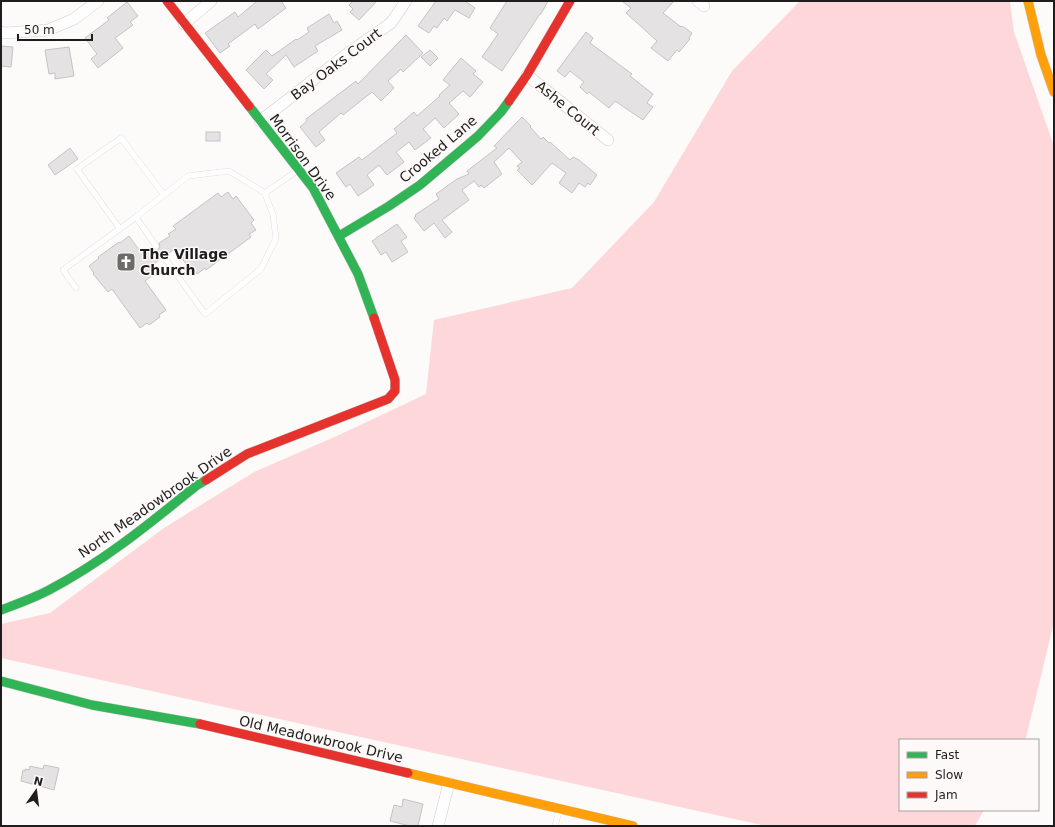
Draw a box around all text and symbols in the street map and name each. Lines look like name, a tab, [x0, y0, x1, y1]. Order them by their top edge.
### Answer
scale bar	[18, 16, 92, 42]
text: 50 m	[24, 23, 55, 37]
street label: Bay Oaks Court	[288, 25, 385, 103]
street label: Ashe Court	[533, 77, 603, 139]
street label: Morrison Drive	[266, 111, 340, 203]
street label: Crooked Lane	[396, 112, 480, 186]
place label: The Village Church	[140, 246, 228, 278]
church icon: The Village Church	[115, 251, 137, 273]
street label: North Meadowbrook Drive	[75, 443, 235, 561]
street label: Old Meadowbrook Drive	[237, 712, 405, 766]
legend	[899, 739, 1039, 811]
text: Fast	[935, 748, 959, 762]
text: Slow	[935, 768, 963, 782]
north arrow	[16, 771, 56, 811]
text: N	[32, 774, 44, 789]
text: Jam	[934, 788, 958, 802]

